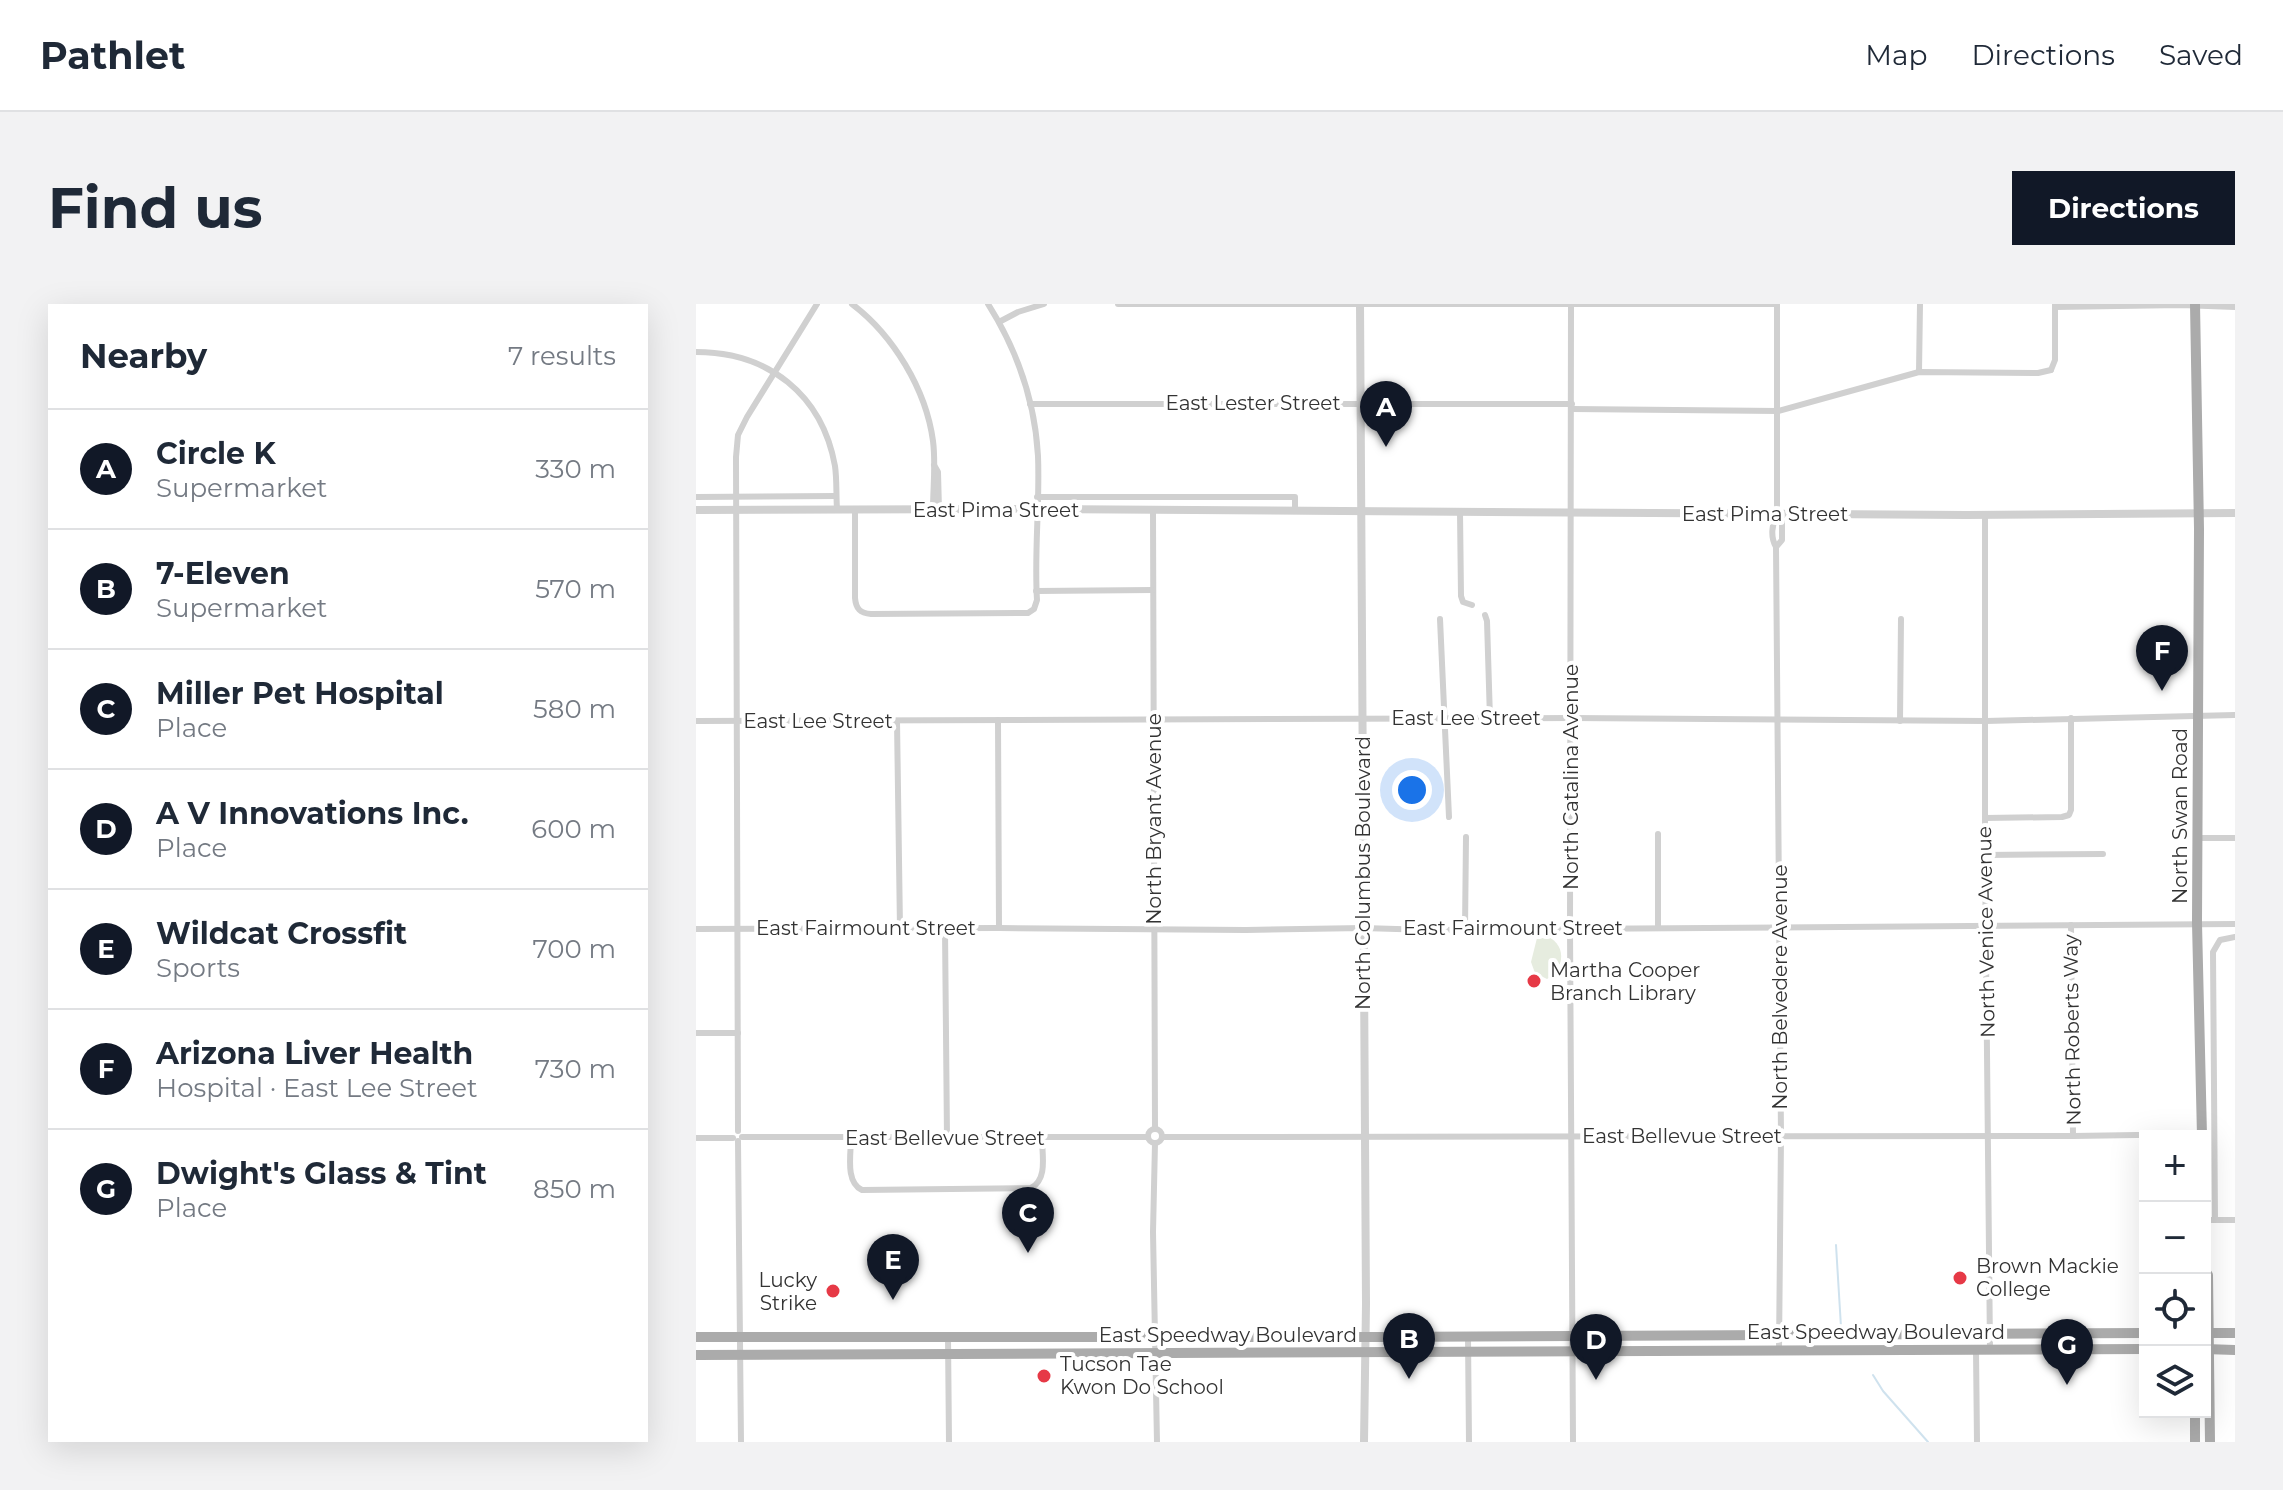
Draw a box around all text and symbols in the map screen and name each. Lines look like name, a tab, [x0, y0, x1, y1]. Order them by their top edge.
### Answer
text: Pathlet	[40, 32, 185, 79]
text: Map	[1865, 38, 1927, 72]
text: Directions	[1971, 38, 2115, 72]
text: Saved	[2159, 38, 2243, 72]
button: Directions	[2012, 171, 2235, 245]
text: Find us	[48, 174, 262, 242]
text: Nearby	[80, 335, 207, 377]
text: 7 results	[508, 340, 616, 372]
pin: A	[1360, 381, 1412, 447]
street label: East Lester Street	[1165, 391, 1341, 415]
text: Circle K	[156, 435, 276, 472]
text: A	[96, 453, 116, 485]
text: 330 m	[535, 453, 616, 485]
text: Supermarket	[156, 472, 327, 504]
street label: East Pima Street	[913, 498, 1079, 522]
street label: East Pima Street	[1682, 502, 1848, 526]
text: 7-Eleven	[156, 555, 290, 592]
text: B	[96, 573, 116, 605]
text: 570 m	[535, 573, 616, 605]
text: Supermarket	[156, 592, 327, 624]
pin: F	[2136, 625, 2188, 691]
street label: North Catalina Avenue	[1559, 664, 1583, 890]
text: Miller Pet Hospital	[156, 675, 444, 712]
text: C	[97, 693, 115, 725]
text: 580 m	[533, 693, 616, 725]
street label: East Lee Street	[1391, 706, 1541, 730]
street label: East Lee Street	[743, 709, 893, 733]
text: Place	[156, 712, 227, 744]
street label: North Bryant Avenue	[1142, 713, 1166, 925]
street label: North Swan Road	[2168, 728, 2192, 904]
street label: North Columbus Boulevard	[1351, 736, 1375, 1010]
your location	[1392, 770, 1432, 810]
text: A V Innovations Inc.	[156, 795, 469, 832]
text: D	[95, 813, 117, 845]
text: 600 m	[531, 813, 616, 845]
street label: North Venice Avenue	[1972, 826, 2000, 1038]
text: Place	[156, 832, 227, 864]
street label: North Belvedere Avenue	[1768, 864, 1792, 1110]
text: Wildcat Crossfit	[156, 915, 407, 952]
street label: East Fairmount Street	[756, 916, 976, 940]
street label: East Fairmount Street	[1403, 916, 1623, 940]
text: E	[97, 933, 115, 965]
text: 700 m	[532, 933, 616, 965]
street label: North Roberts Way	[2058, 934, 2086, 1126]
text: Sports	[156, 952, 240, 984]
place label: Martha Cooper Branch Library	[1550, 958, 1700, 1005]
marker: Martha Cooper Branch Library	[1525, 972, 1543, 990]
text: Arizona Liver Health	[156, 1035, 473, 1072]
text: F	[98, 1053, 114, 1085]
text: 730 m	[535, 1053, 616, 1085]
text: Hospital · East Lee Street	[156, 1072, 478, 1104]
street label: East Bellevue Street	[1582, 1124, 1782, 1148]
street label: East Bellevue Street	[845, 1126, 1045, 1150]
map controls	[2139, 1130, 2211, 1418]
button: +	[2139, 1130, 2211, 1202]
text: Dwight's Glass & Tint	[156, 1155, 487, 1192]
text: G	[96, 1173, 116, 1205]
text: 850 m	[533, 1173, 616, 1205]
pin: C	[1002, 1187, 1054, 1253]
text: Place	[156, 1192, 227, 1224]
button: −	[2139, 1202, 2211, 1274]
pin: E	[867, 1234, 919, 1300]
place label: Brown Mackie College	[1976, 1254, 2119, 1301]
place label: Lucky Strike	[759, 1268, 817, 1315]
marker: Brown Mackie College	[1951, 1269, 1969, 1287]
button: locate	[2139, 1274, 2211, 1346]
marker: Lucky Strike	[824, 1282, 842, 1300]
pin: B	[1383, 1313, 1435, 1379]
pin: D	[1570, 1314, 1622, 1380]
pin: G	[2041, 1319, 2093, 1385]
street label: East Speedway Boulevard	[1747, 1320, 2005, 1344]
street label: East Speedway Boulevard	[1099, 1323, 1357, 1347]
button: layers	[2139, 1346, 2211, 1418]
place label: Tucson Tae Kwon Do School	[1060, 1352, 1224, 1399]
marker: Tucson Tae Kwon Do School	[1035, 1367, 1053, 1385]

